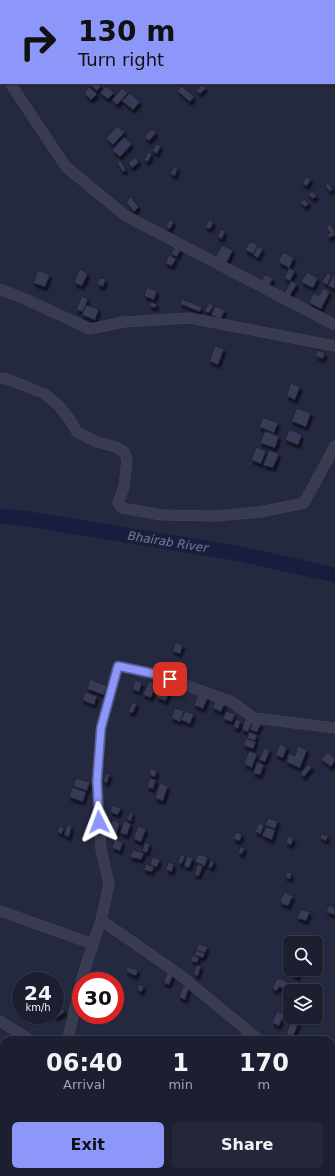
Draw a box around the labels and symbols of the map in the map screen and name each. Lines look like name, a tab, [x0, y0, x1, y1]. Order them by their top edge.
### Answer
water label: Bhairab River	[127, 529, 210, 555]
pin	[153, 662, 187, 696]
position arrow	[78, 801, 120, 843]
speed limit sign: 30	[72, 972, 124, 1024]

